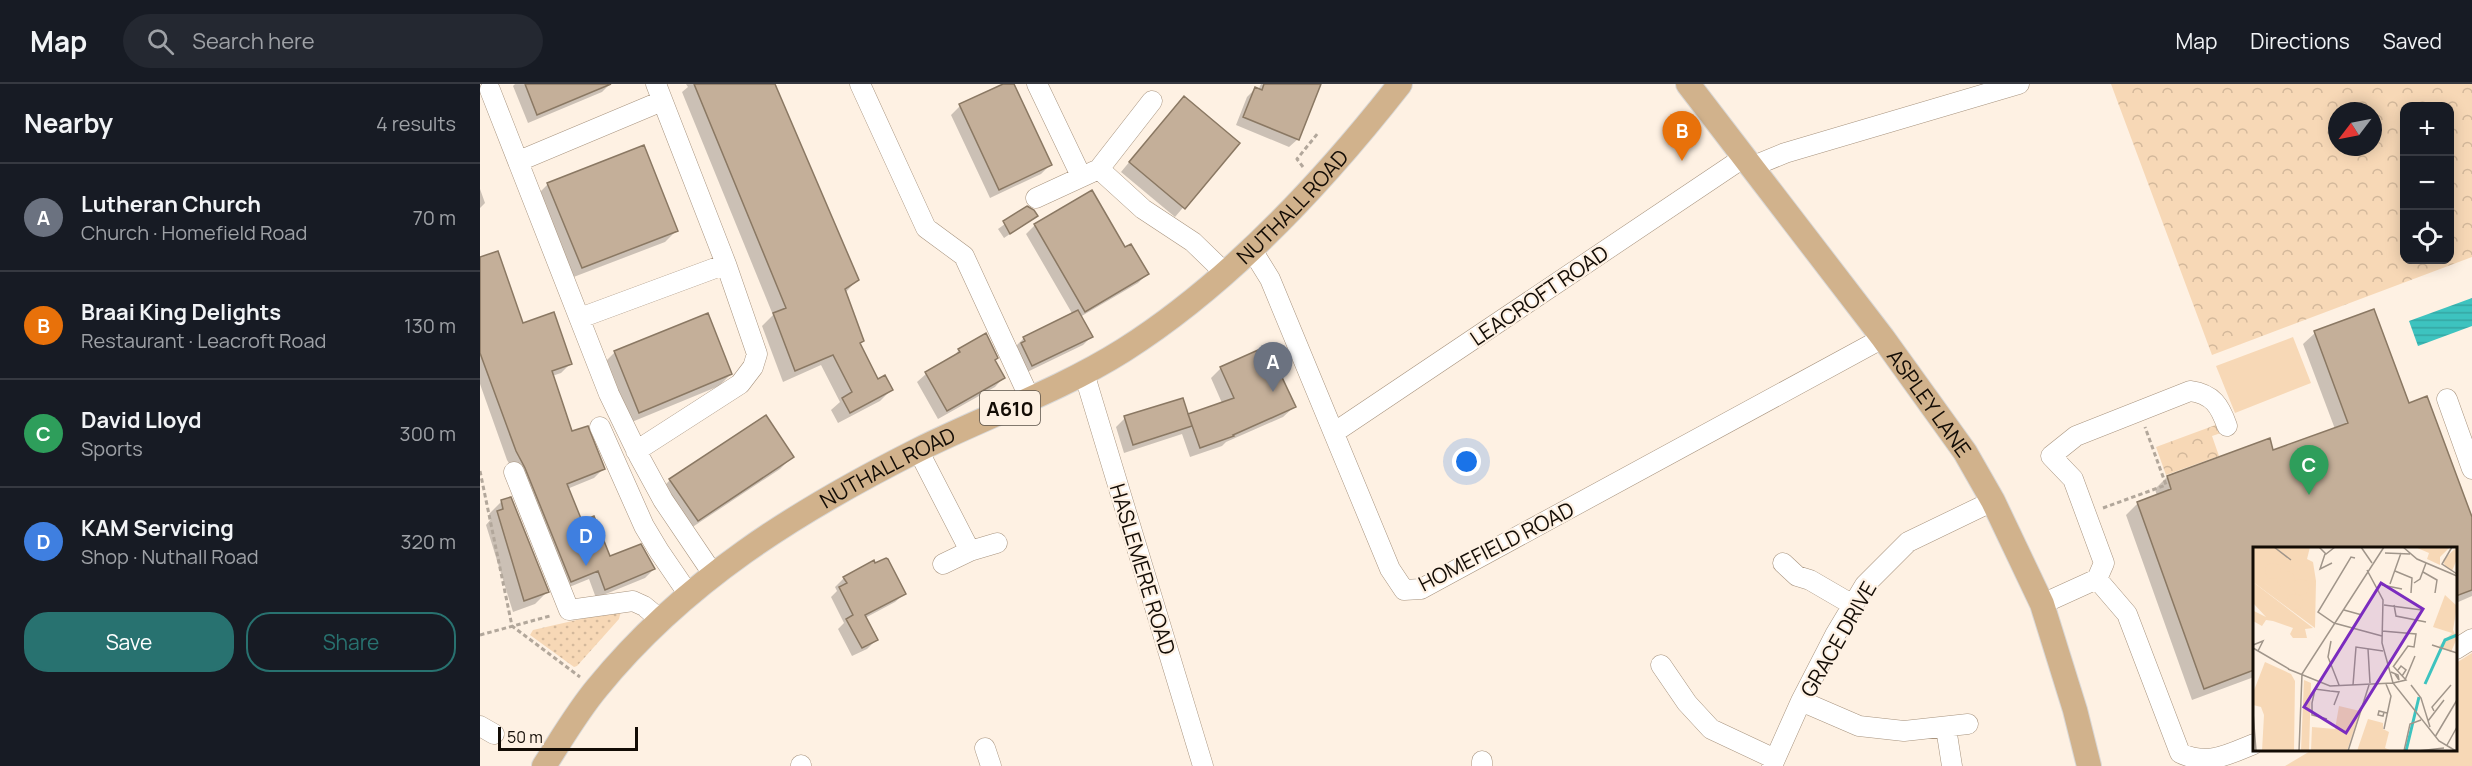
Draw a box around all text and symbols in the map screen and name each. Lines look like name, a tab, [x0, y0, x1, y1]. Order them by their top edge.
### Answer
search box	[123, 14, 543, 68]
text: Map	[30, 22, 87, 60]
icon: search	[144, 25, 177, 58]
text: Search here	[192, 26, 315, 56]
text: Map	[2176, 27, 2217, 55]
text: Directions	[2250, 27, 2350, 55]
text: Saved	[2383, 27, 2442, 55]
north arrow	[2328, 102, 2382, 156]
map controls	[2400, 102, 2454, 264]
button: +	[2400, 102, 2454, 156]
text: Nearby	[24, 105, 113, 141]
text: 4 results	[376, 110, 456, 137]
pin: B	[1662, 112, 1702, 161]
street label: NUTHALL ROAD	[1230, 143, 1354, 270]
button: −	[2400, 156, 2454, 210]
text: Lutheran Church	[81, 189, 261, 219]
text: A	[37, 204, 50, 231]
text: 70 m	[413, 204, 456, 231]
button: locate	[2400, 210, 2454, 264]
text: Church · Homefield Road	[81, 219, 307, 246]
street label: LEACROFT ROAD	[1464, 238, 1614, 352]
text: Braai King Delights	[81, 297, 281, 327]
text: B	[37, 312, 50, 339]
text: 130 m	[404, 312, 456, 339]
text: Restaurant · Leacroft Road	[81, 327, 326, 354]
pin: A	[1254, 342, 1292, 392]
street label: ASPLEY LANE	[1881, 343, 1978, 462]
road number: A610	[980, 391, 1040, 425]
text: David Lloyd	[81, 405, 201, 435]
text: C	[36, 420, 51, 447]
text: 300 m	[400, 420, 456, 447]
street label: NUTHALL ROAD	[814, 420, 960, 514]
text: Sports	[81, 435, 143, 462]
pin: C	[2290, 446, 2328, 495]
your location	[1452, 447, 1481, 476]
street label: HASLEMERE ROAD	[1104, 480, 1182, 658]
street label: HOMEFIELD ROAD	[1413, 495, 1579, 597]
text: KAM Servicing	[81, 513, 234, 543]
pin: D	[566, 516, 606, 566]
text: D	[36, 528, 51, 555]
text: 320 m	[400, 528, 456, 555]
text: Shop · Nuthall Road	[81, 543, 259, 570]
inset map	[2253, 547, 2457, 751]
street label: GRACE DRIVE	[1794, 576, 1882, 702]
button: Save	[24, 612, 234, 672]
button: Share	[246, 612, 456, 672]
scale bar	[498, 724, 638, 752]
text: 50 m	[507, 726, 543, 748]

